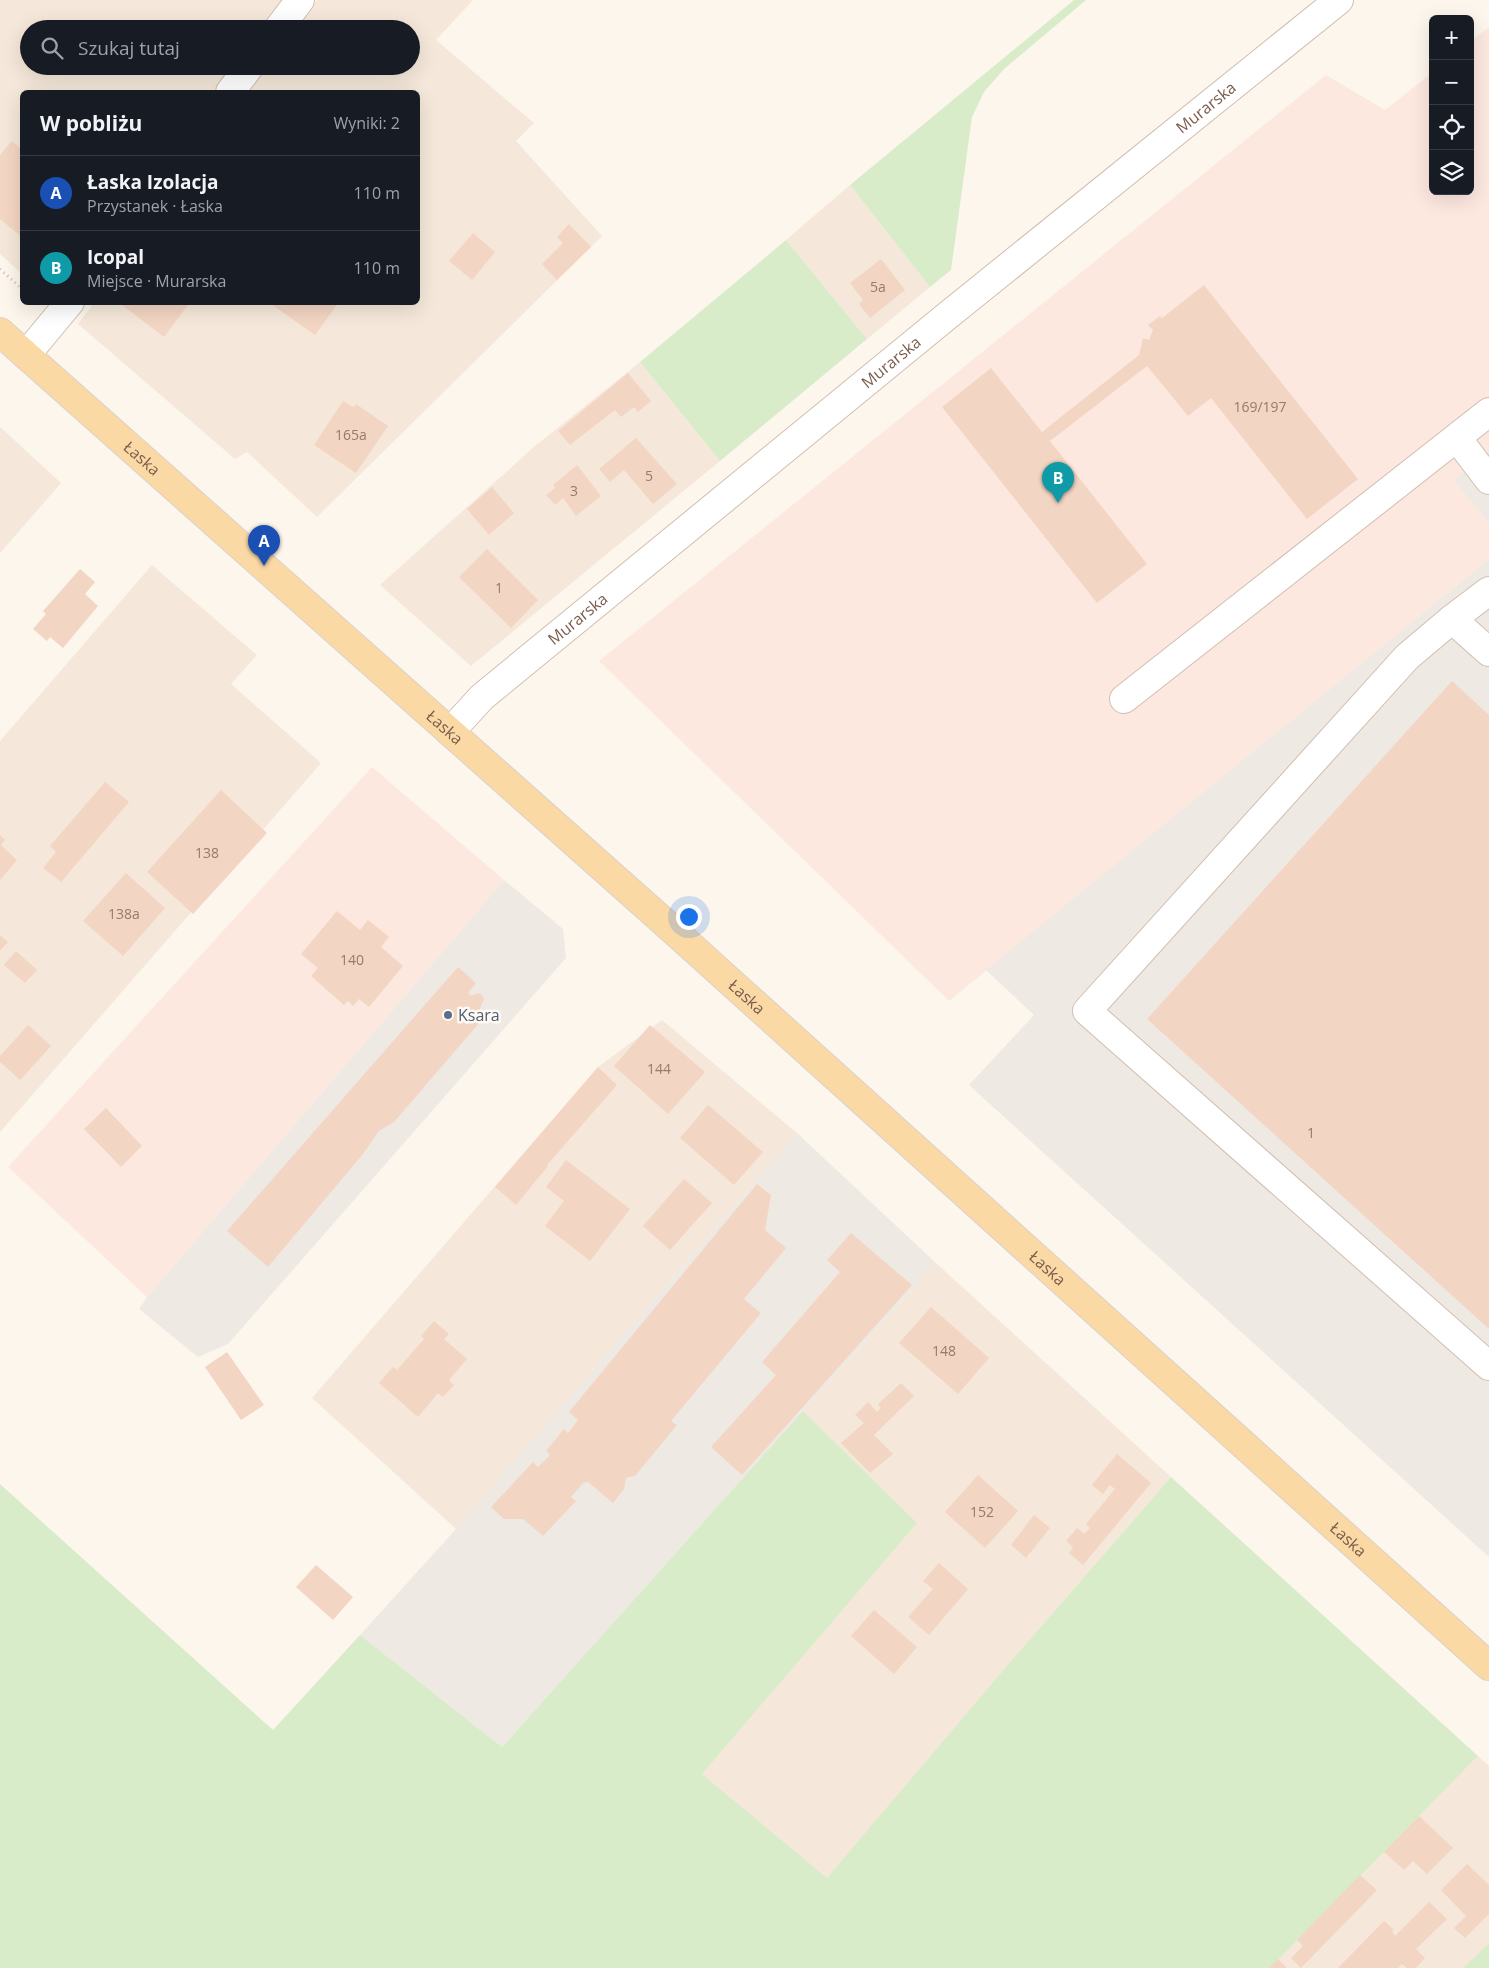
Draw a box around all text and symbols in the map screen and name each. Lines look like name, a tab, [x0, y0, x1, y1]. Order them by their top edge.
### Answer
map controls	[1429, 15, 1474, 195]
button: +	[1429, 15, 1474, 60]
search box	[20, 20, 420, 75]
icon: search	[38, 34, 66, 62]
text: Szukaj tutaj	[78, 35, 180, 61]
button: −	[1429, 60, 1474, 105]
street label: Murarska	[1171, 76, 1240, 138]
button: locate	[1429, 105, 1474, 150]
text: W pobliżu	[40, 109, 142, 137]
text: Wyniki: 2	[333, 112, 400, 134]
button: layers	[1429, 150, 1474, 195]
text: Łaska Izolacja	[87, 169, 219, 195]
text: A	[50, 182, 62, 204]
text: 110 m	[354, 182, 400, 204]
text: Przystanek · Łaska	[87, 195, 223, 217]
text: Icopal	[87, 244, 144, 270]
text: B	[51, 257, 61, 279]
text: 110 m	[354, 257, 400, 279]
text: Miejsce · Murarska	[87, 270, 226, 292]
house number: 5a	[870, 277, 886, 296]
street label: Murarska	[856, 331, 925, 393]
house number: 169/197	[1233, 397, 1287, 416]
house number: 165a	[335, 425, 367, 444]
street label: Łaska	[119, 436, 165, 480]
pin: B	[1042, 462, 1074, 503]
house number: 5	[645, 466, 653, 485]
house number: 3	[570, 481, 578, 500]
pin: A	[248, 525, 280, 566]
house number: 1	[495, 578, 503, 597]
street label: Murarska	[543, 588, 612, 650]
street label: Łaska	[422, 705, 468, 749]
house number: 138	[195, 843, 219, 862]
house number: 138a	[108, 904, 140, 923]
your location	[676, 904, 702, 930]
house number: 140	[340, 950, 364, 969]
street label: Łaska	[724, 974, 770, 1019]
place label: Ksara	[458, 1004, 500, 1026]
marker: Ksara	[442, 1009, 454, 1021]
house number: 144	[647, 1059, 671, 1078]
house number: 1	[1307, 1123, 1315, 1142]
street label: Łaska	[1025, 1246, 1071, 1290]
house number: 148	[932, 1341, 956, 1360]
house number: 152	[970, 1502, 994, 1521]
street label: Łaska	[1325, 1517, 1372, 1562]

